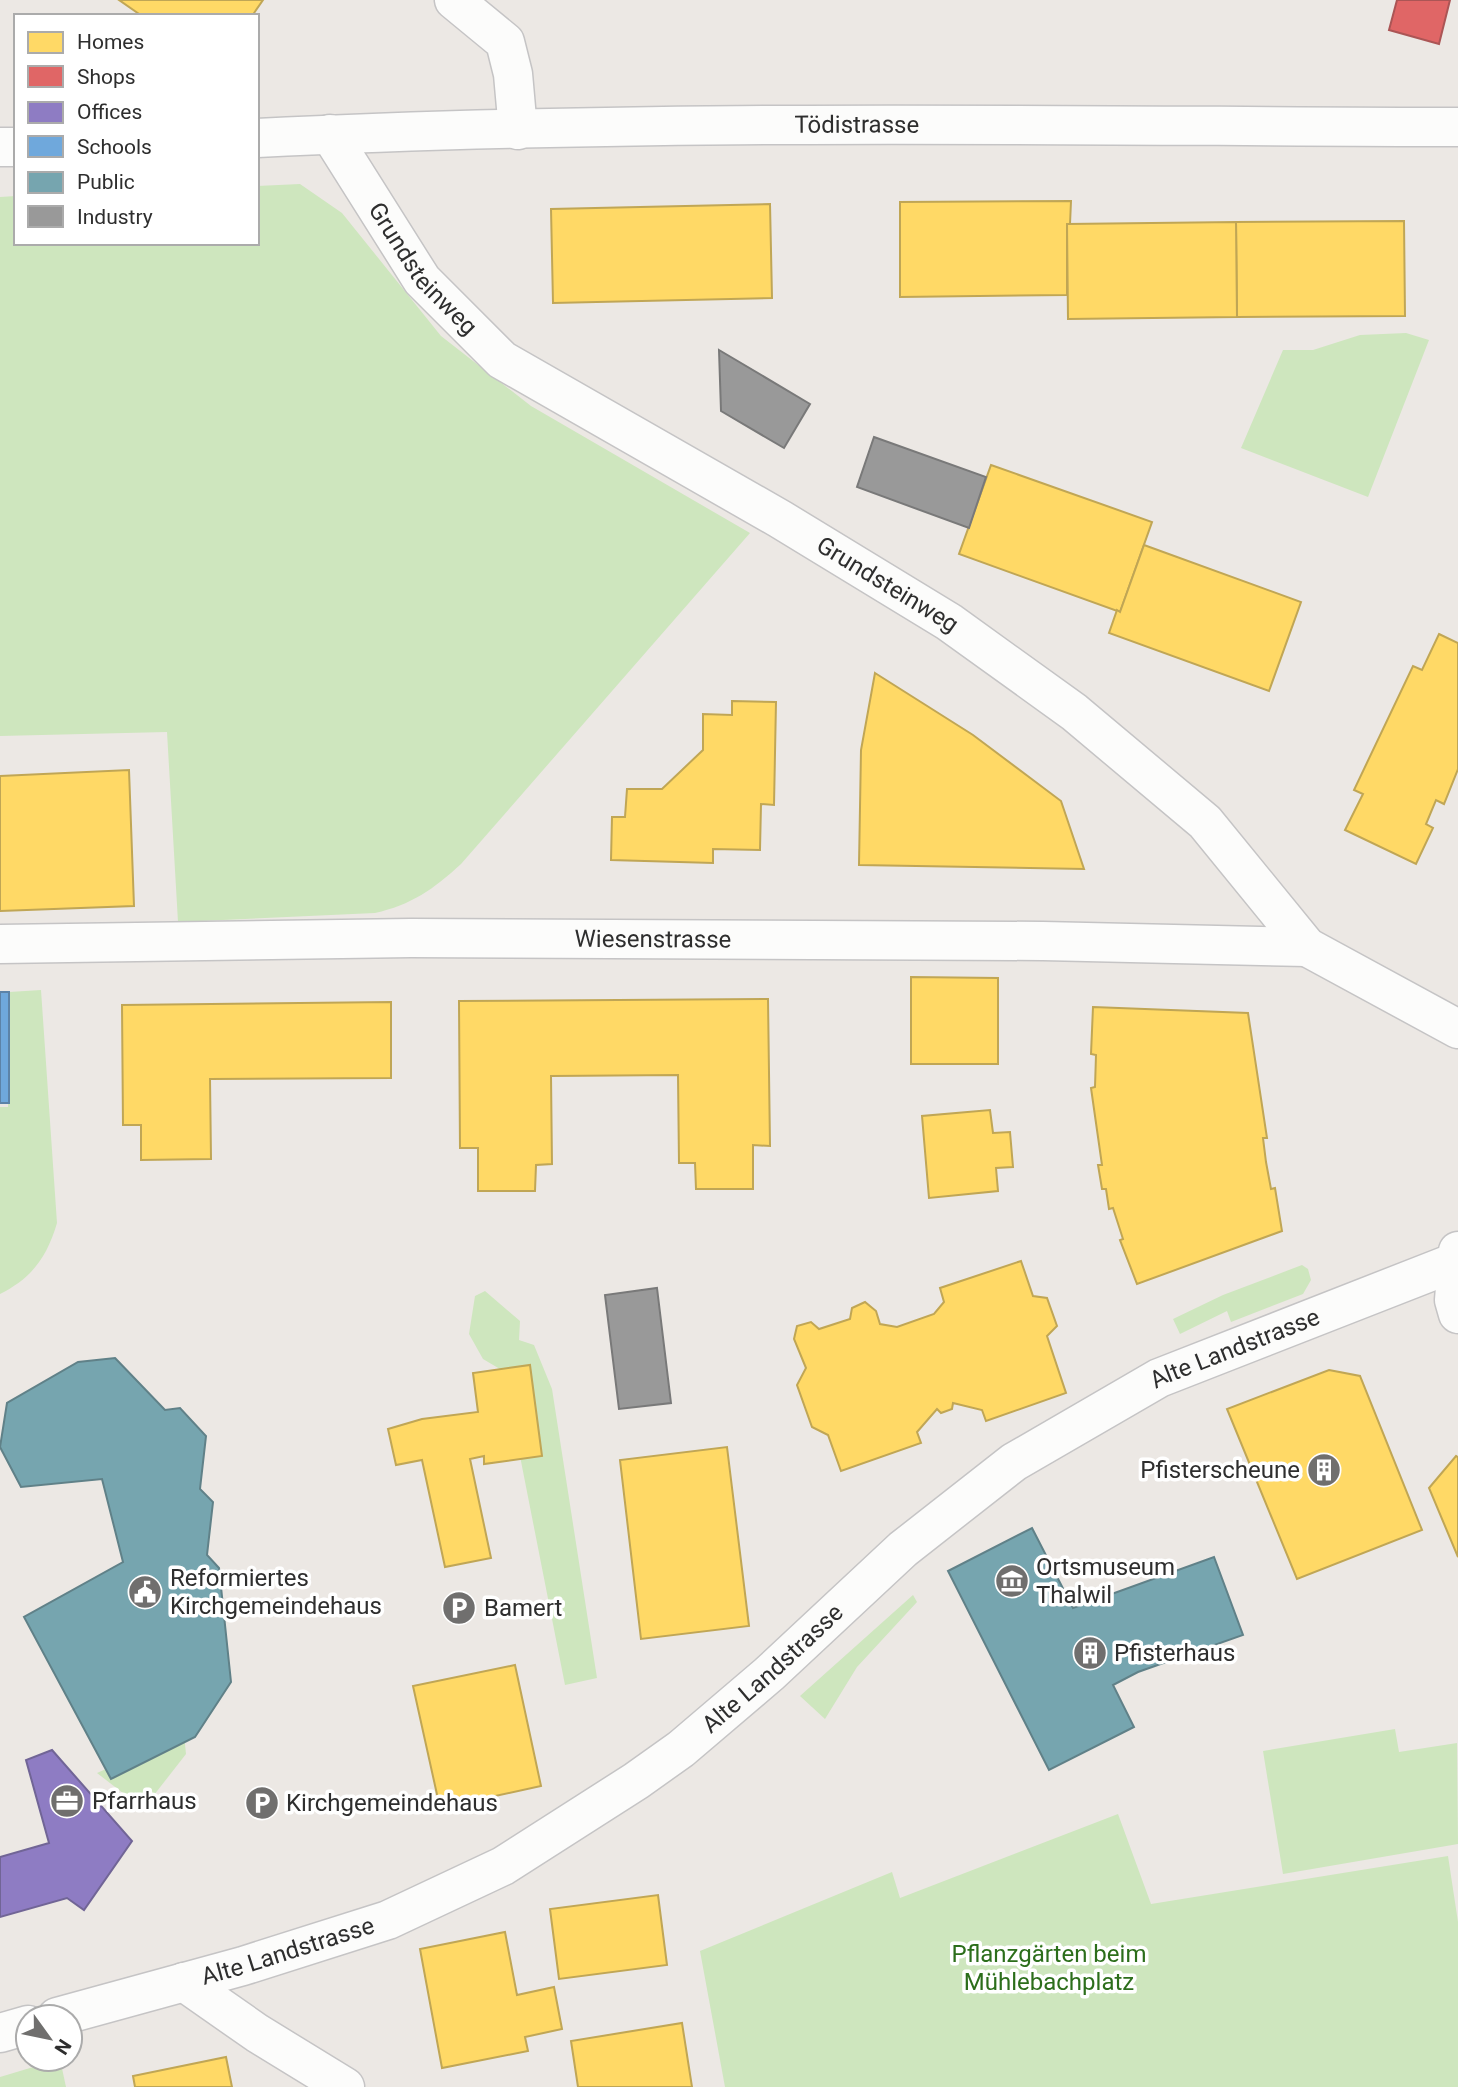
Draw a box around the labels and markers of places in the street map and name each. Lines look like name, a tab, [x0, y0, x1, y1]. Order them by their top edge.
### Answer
building icon: Pfisterscheune	[1305, 1451, 1343, 1489]
place label: Pfisterscheune	[1140, 1456, 1300, 1484]
place label: Ortsmuseum Thalwil	[1036, 1553, 1175, 1609]
museum icon: Ortsmuseum Thalwil	[993, 1562, 1031, 1600]
place label: Reformiertes Kirchgemeindehaus	[170, 1564, 382, 1620]
public building icon: Reformiertes Kirchgemeindehaus	[126, 1573, 164, 1611]
parking icon: Bamert	[440, 1589, 478, 1627]
place label: Bamert	[484, 1594, 563, 1622]
building icon: Pfisterhaus	[1071, 1634, 1109, 1672]
place label: Pfisterhaus	[1114, 1639, 1235, 1667]
office icon: Pfarrhaus	[48, 1782, 86, 1820]
parking icon: Kirchgemeindehaus	[243, 1784, 281, 1822]
place label: Pfarrhaus	[92, 1787, 197, 1815]
place label: Kirchgemeindehaus	[286, 1789, 498, 1817]

